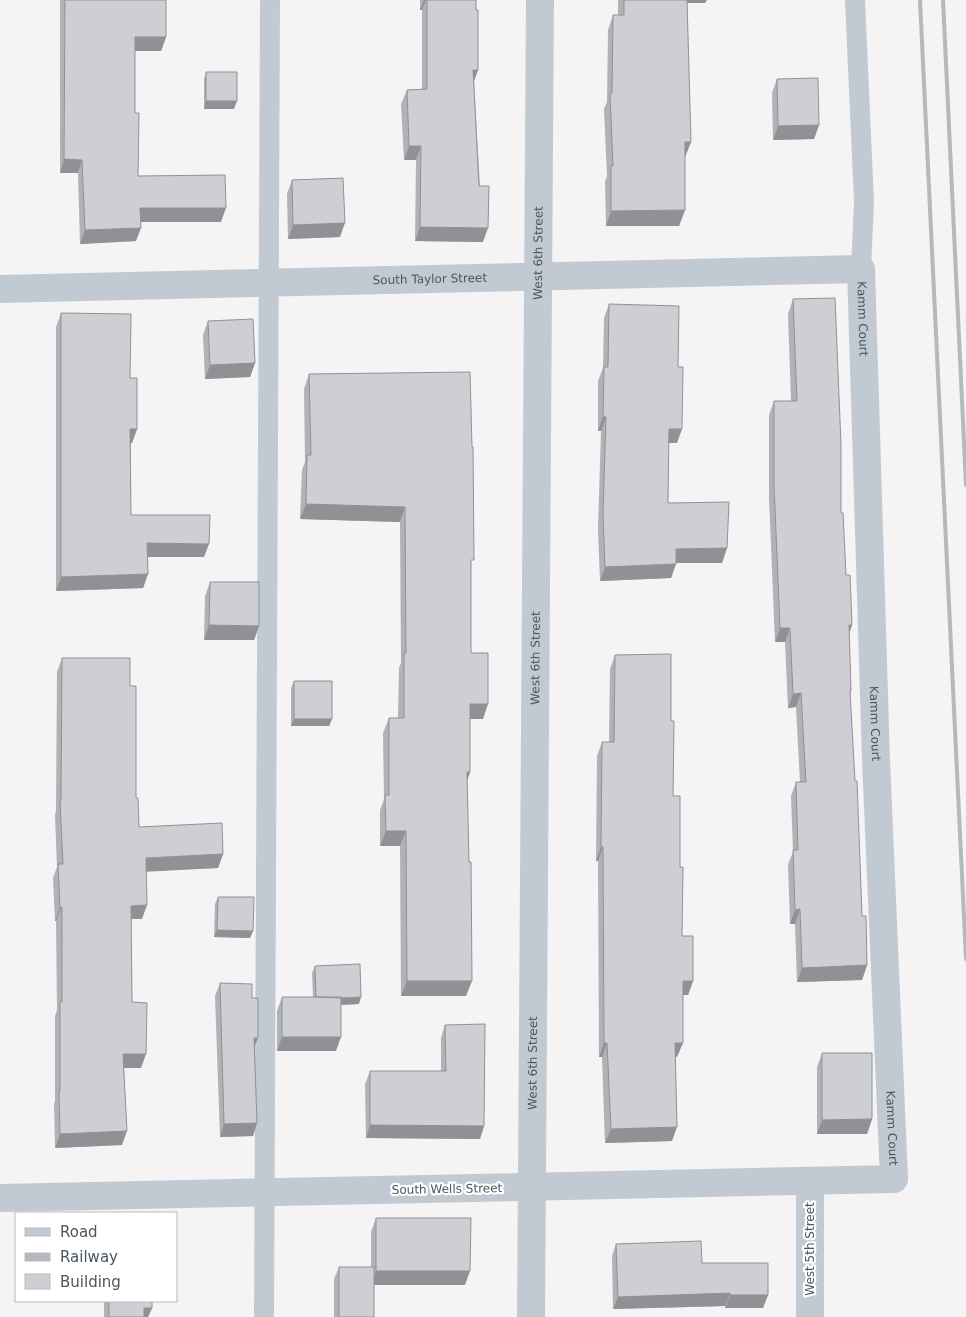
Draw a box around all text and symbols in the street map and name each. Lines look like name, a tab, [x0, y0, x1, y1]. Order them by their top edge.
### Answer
street label: West 6th Street	[531, 206, 546, 300]
street label: South Taylor Street	[372, 271, 488, 287]
street label: Kamm Court	[854, 281, 871, 357]
street label: West 6th Street	[528, 611, 543, 705]
street label: Kamm Court	[867, 686, 883, 762]
street label: West 6th Street	[525, 1016, 540, 1110]
street label: Kamm Court	[883, 1090, 900, 1166]
street label: South Wells Street	[392, 1181, 503, 1197]
street label: West 5th Street	[803, 1202, 817, 1296]
legend	[15, 1212, 178, 1302]
text: Road	[60, 1223, 98, 1241]
text: Railway	[60, 1248, 118, 1266]
text: Building	[60, 1273, 121, 1291]

